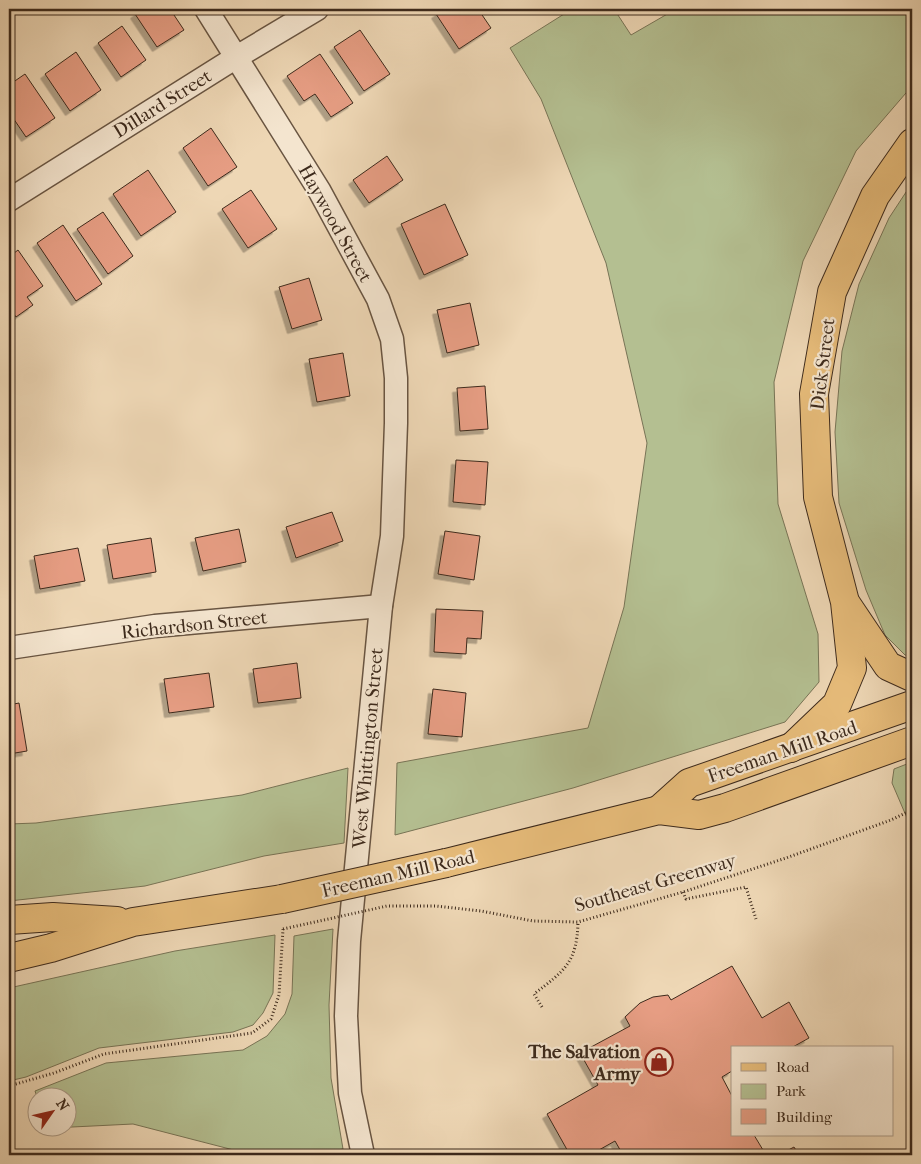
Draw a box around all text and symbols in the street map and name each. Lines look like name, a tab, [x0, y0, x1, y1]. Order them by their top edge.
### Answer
street label: Dillard Street	[109, 65, 216, 143]
street label: Haywood Street	[294, 161, 377, 286]
street label: Dick Street	[806, 317, 840, 411]
street label: Richardson Street	[120, 606, 269, 644]
street label: West Whittington Street	[348, 646, 388, 850]
street label: Freeman Mill Road	[705, 716, 861, 788]
street label: Freeman Mill Road	[319, 846, 478, 902]
street label: Southeast Greenway	[572, 849, 739, 917]
place label: The Salvation Army	[527, 1041, 641, 1085]
legend	[731, 1046, 894, 1136]
shop icon: The Salvation Army	[644, 1047, 674, 1077]
text: Road	[776, 1058, 810, 1076]
text: Park	[776, 1082, 806, 1100]
north arrow	[28, 1086, 78, 1136]
text: N	[52, 1096, 73, 1114]
text: Building	[776, 1108, 833, 1126]

